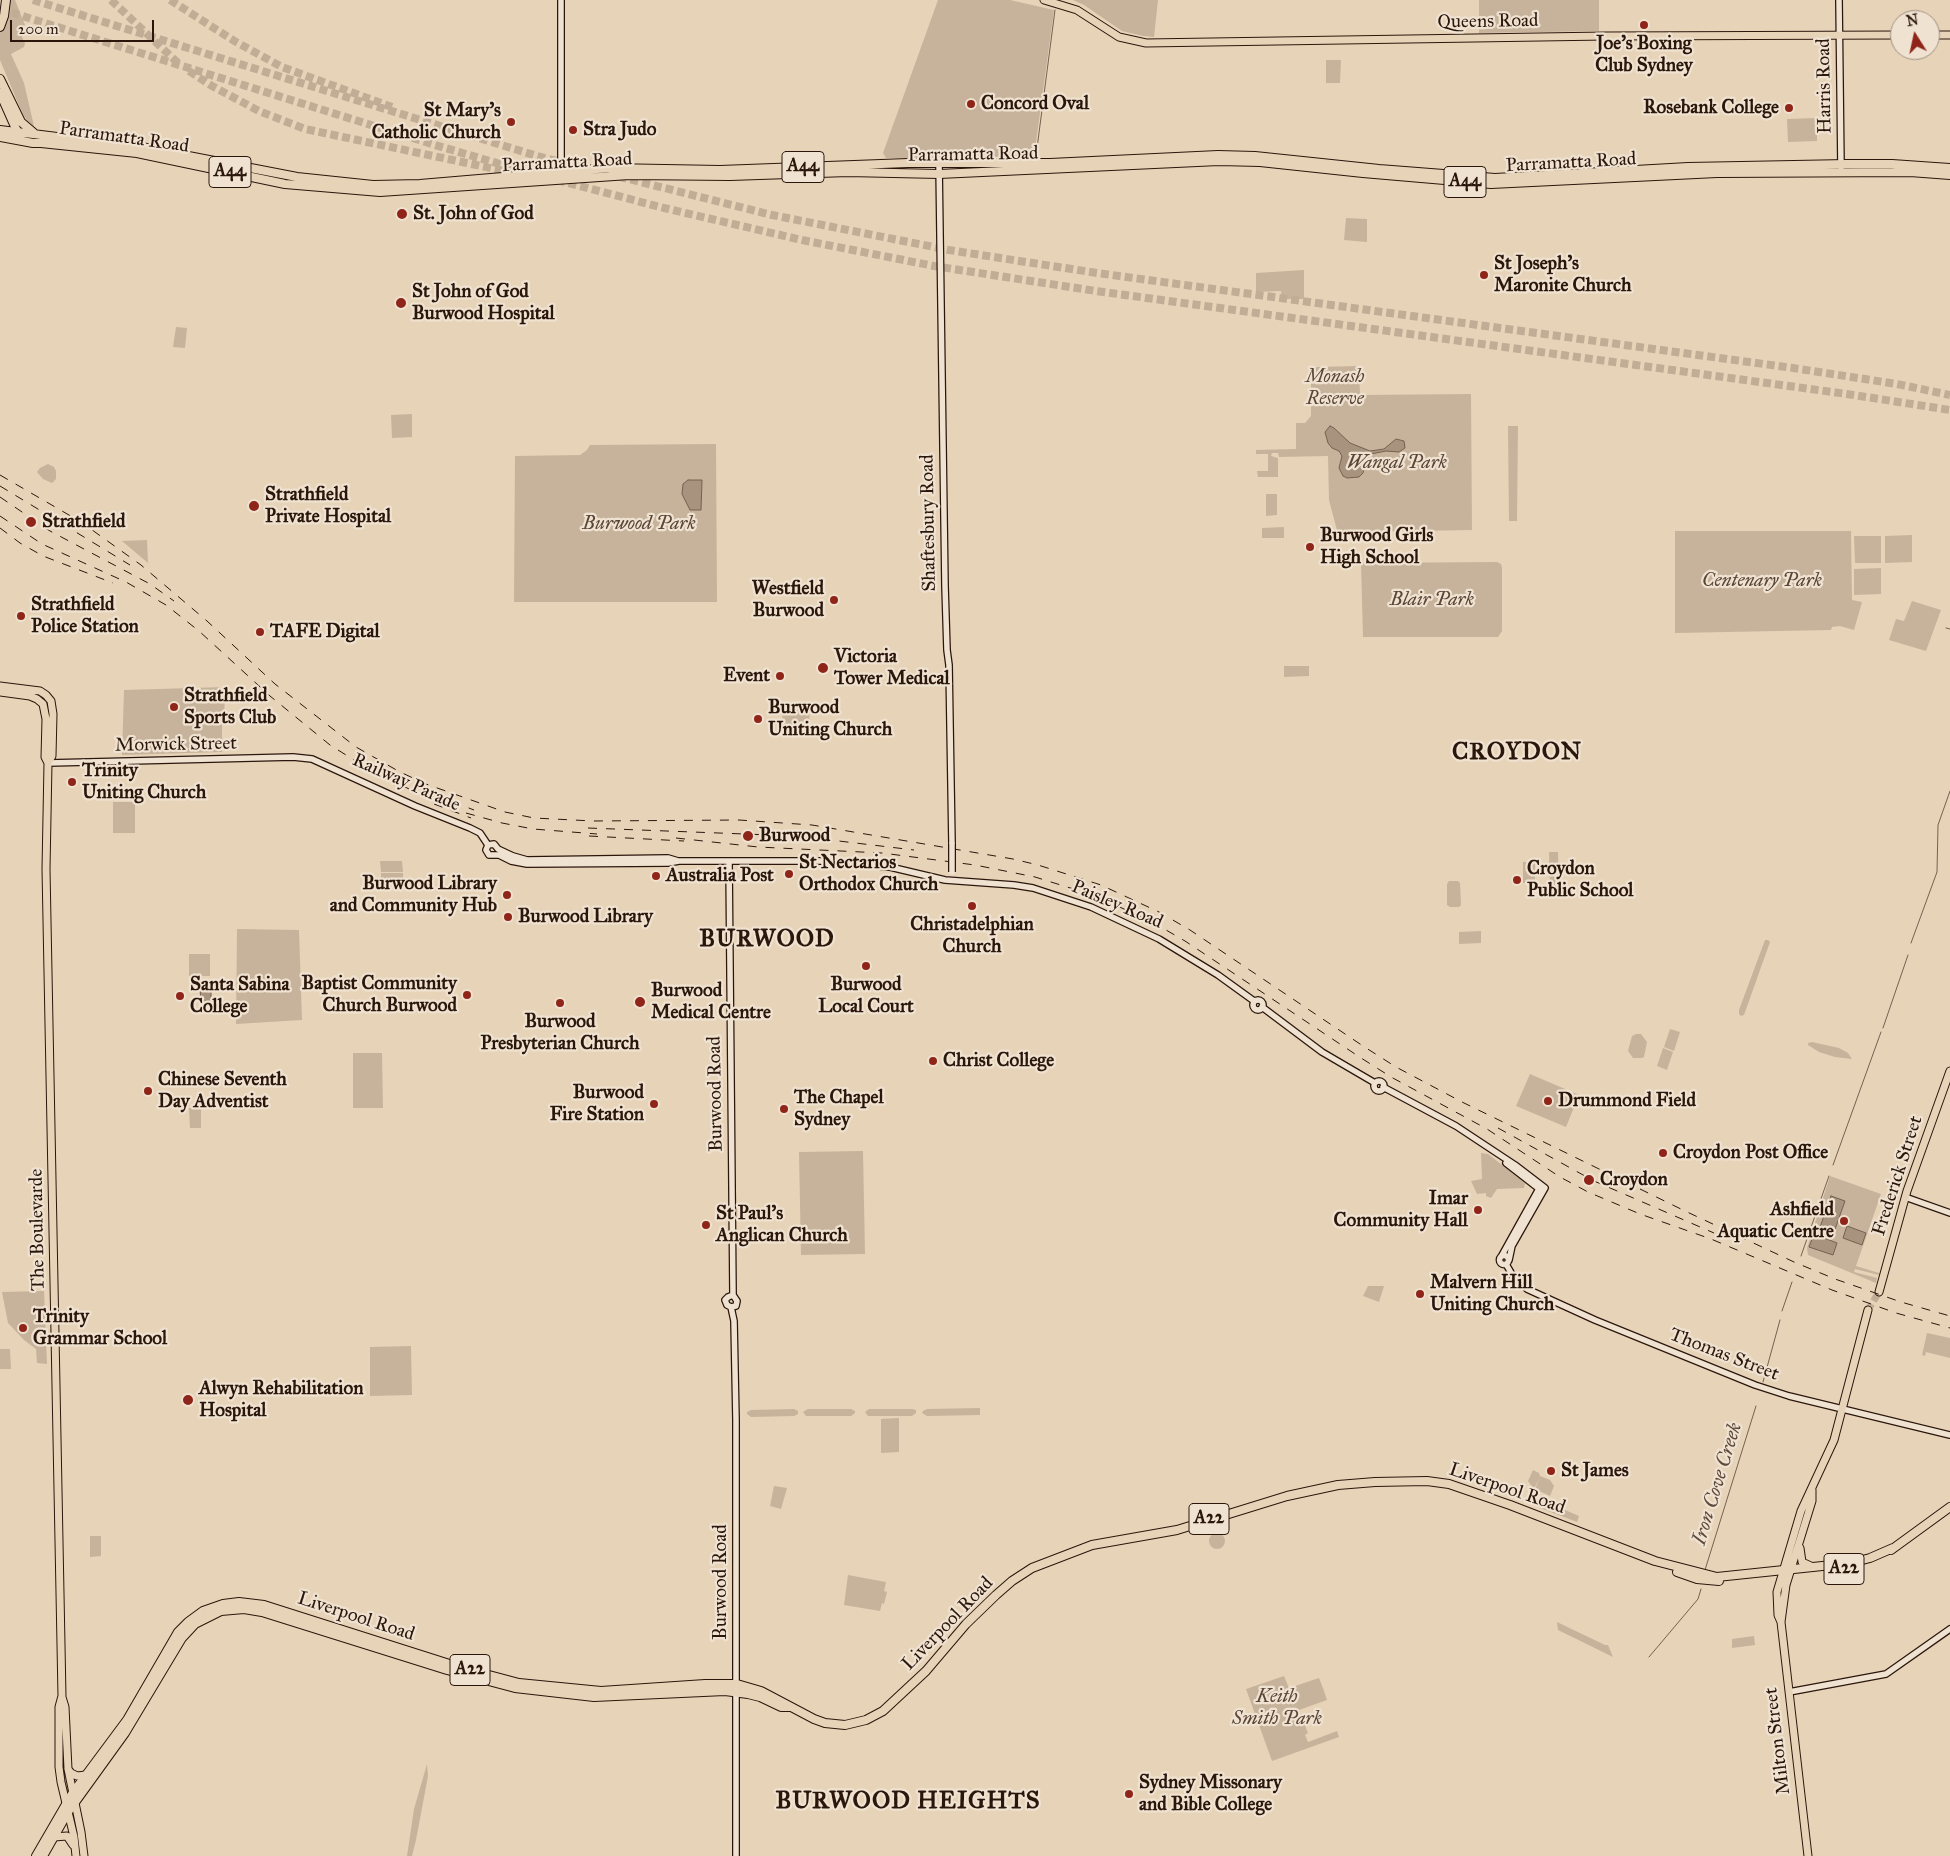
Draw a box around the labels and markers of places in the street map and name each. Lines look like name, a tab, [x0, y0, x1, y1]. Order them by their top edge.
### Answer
marker: Joe's Boxing Club Sydney	[1638, 19, 1650, 31]
place label: Joe's Boxing Club Sydney	[1595, 33, 1693, 77]
place label: Concord Oval	[981, 93, 1089, 115]
place label: Rosebank College	[1643, 97, 1779, 119]
marker: Concord Oval	[965, 98, 977, 110]
place label: St Mary's Catholic Church	[372, 100, 501, 144]
marker: Rosebank College	[1783, 102, 1795, 114]
marker: St Mary's Catholic Church	[505, 116, 517, 128]
place label: Stra Judo	[583, 119, 657, 141]
marker: Stra Judo	[567, 124, 579, 136]
place label: St. John of God	[413, 203, 534, 225]
marker: St. John of God	[395, 207, 409, 221]
place label: St Joseph's Maronite Church	[1494, 253, 1632, 297]
marker: St Joseph's Maronite Church	[1478, 269, 1490, 281]
place label: St John of God Burwood Hospital	[412, 281, 555, 325]
marker: St John of God Burwood Hospital	[394, 296, 408, 310]
place label: Strathfield Private Hospital	[265, 484, 391, 528]
marker: Strathfield Private Hospital	[247, 499, 261, 513]
place label: Strathfield	[42, 511, 126, 533]
marker: Strathfield	[24, 515, 38, 529]
place label: Burwood Girls High School	[1320, 525, 1434, 569]
marker: Burwood Girls High School	[1304, 541, 1316, 553]
place label: Westfield Burwood	[752, 578, 824, 622]
place label: Strathfield Police Station	[31, 594, 139, 638]
marker: Westfield Burwood	[828, 594, 840, 606]
marker: Strathfield Police Station	[15, 610, 27, 622]
place label: TAFE Digital	[270, 621, 380, 643]
marker: TAFE Digital	[254, 626, 266, 638]
place label: Victoria Tower Medical	[834, 646, 950, 690]
marker: Victoria Tower Medical	[816, 661, 830, 675]
place label: Event	[723, 665, 770, 687]
marker: Event	[774, 670, 786, 682]
place label: Strathfield Sports Club	[184, 685, 276, 729]
place label: Burwood Uniting Church	[768, 697, 892, 741]
marker: Strathfield Sports Club	[168, 701, 180, 713]
marker: Burwood Uniting Church	[752, 713, 764, 725]
place label: Trinity Uniting Church	[82, 760, 206, 804]
marker: Trinity Uniting Church	[66, 776, 78, 788]
place label: Burwood	[759, 825, 830, 847]
marker: Burwood	[741, 829, 755, 843]
place label: St Nectarios Orthodox Church	[799, 852, 938, 896]
place label: Croydon Public School	[1527, 858, 1633, 902]
place label: Australia Post	[666, 865, 774, 887]
marker: St Nectarios Orthodox Church	[783, 868, 795, 880]
marker: Australia Post	[650, 870, 662, 882]
place label: Burwood Library and Community Hub	[330, 873, 497, 917]
marker: Croydon Public School	[1511, 874, 1523, 886]
marker: Burwood Library and Community Hub	[501, 889, 513, 901]
marker: Christadelphian Church	[966, 900, 978, 912]
place label: Burwood Library	[518, 906, 653, 928]
marker: Burwood Library	[502, 911, 514, 923]
place label: Christadelphian Church	[910, 914, 1034, 958]
marker: Burwood Local Court	[860, 960, 872, 972]
place label: Baptist Community Church Burwood	[302, 973, 457, 1017]
place label: Santa Sabina College	[190, 974, 290, 1018]
place label: Burwood Local Court	[818, 974, 914, 1018]
place label: Burwood Medical Centre	[651, 980, 771, 1024]
marker: Baptist Community Church Burwood	[461, 989, 473, 1001]
marker: Santa Sabina College	[174, 990, 186, 1002]
marker: Burwood Medical Centre	[633, 995, 647, 1009]
marker: Burwood Presbyterian Church	[554, 997, 566, 1009]
place label: Burwood Presbyterian Church	[480, 1011, 640, 1055]
place label: Christ College	[943, 1050, 1054, 1072]
marker: Christ College	[927, 1055, 939, 1067]
place label: Chinese Seventh Day Adventist	[158, 1069, 287, 1113]
place label: Burwood Fire Station	[550, 1082, 644, 1126]
marker: Chinese Seventh Day Adventist	[142, 1085, 154, 1097]
place label: The Chapel Sydney	[794, 1087, 884, 1131]
place label: Drummond Field	[1558, 1090, 1696, 1112]
marker: Drummond Field	[1542, 1095, 1554, 1107]
marker: Burwood Fire Station	[648, 1098, 660, 1110]
marker: The Chapel Sydney	[778, 1103, 790, 1115]
place label: Croydon Post Office	[1673, 1142, 1828, 1164]
marker: Croydon Post Office	[1657, 1147, 1669, 1159]
place label: Croydon	[1600, 1169, 1668, 1191]
marker: Croydon	[1582, 1173, 1596, 1187]
place label: Imar Community Hall	[1334, 1188, 1468, 1232]
place label: Ashfield Aquatic Centre	[1717, 1199, 1834, 1243]
place label: St Paul's Anglican Church	[716, 1203, 848, 1247]
marker: Imar Community Hall	[1472, 1204, 1484, 1216]
marker: Ashfield Aquatic Centre	[1838, 1215, 1850, 1227]
marker: St Paul's Anglican Church	[700, 1219, 712, 1231]
place label: Malvern Hill Uniting Church	[1430, 1272, 1554, 1316]
marker: Malvern Hill Uniting Church	[1414, 1288, 1426, 1300]
place label: Trinity Grammar School	[33, 1306, 167, 1350]
marker: Trinity Grammar School	[17, 1322, 29, 1334]
place label: Alwyn Rehabilitation Hospital	[199, 1378, 363, 1422]
marker: Alwyn Rehabilitation Hospital	[181, 1393, 195, 1407]
place label: St James	[1561, 1460, 1629, 1482]
marker: St James	[1545, 1465, 1557, 1477]
place label: Sydney Missonary and Bible College	[1139, 1772, 1282, 1816]
marker: Sydney Missonary and Bible College	[1123, 1788, 1135, 1800]

